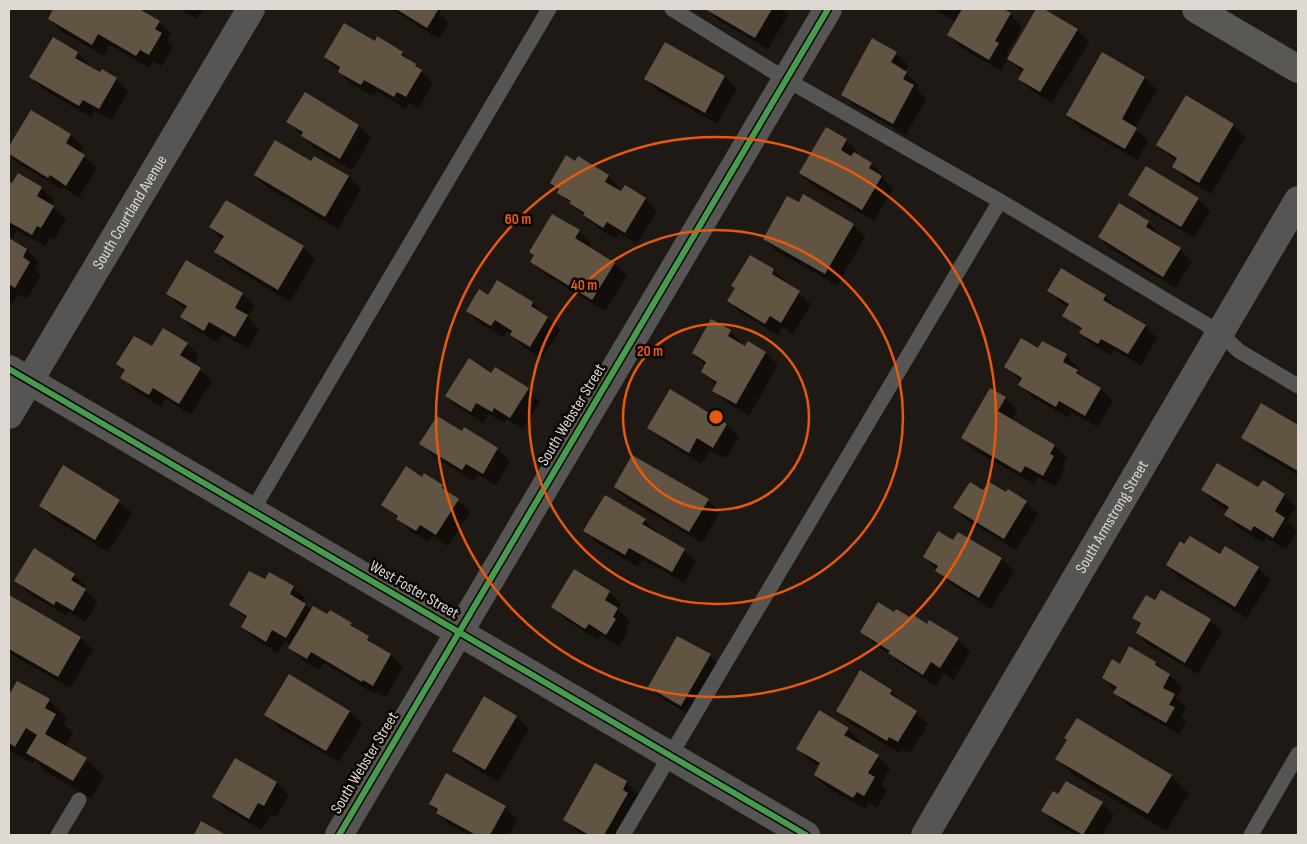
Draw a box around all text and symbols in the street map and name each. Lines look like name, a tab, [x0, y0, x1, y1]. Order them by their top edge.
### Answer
street label: South Courtland Avenue	[89, 152, 171, 273]
text: 60 m	[505, 210, 531, 229]
text: 40 m	[571, 276, 597, 295]
text: 20 m	[637, 342, 663, 361]
street label: South Webster Street	[534, 361, 610, 469]
centre of rings	[707, 408, 725, 426]
street label: South Armstrong Street	[1071, 457, 1152, 577]
street label: West Foster Street	[366, 557, 462, 623]
street label: South Webster Street	[327, 709, 403, 817]

